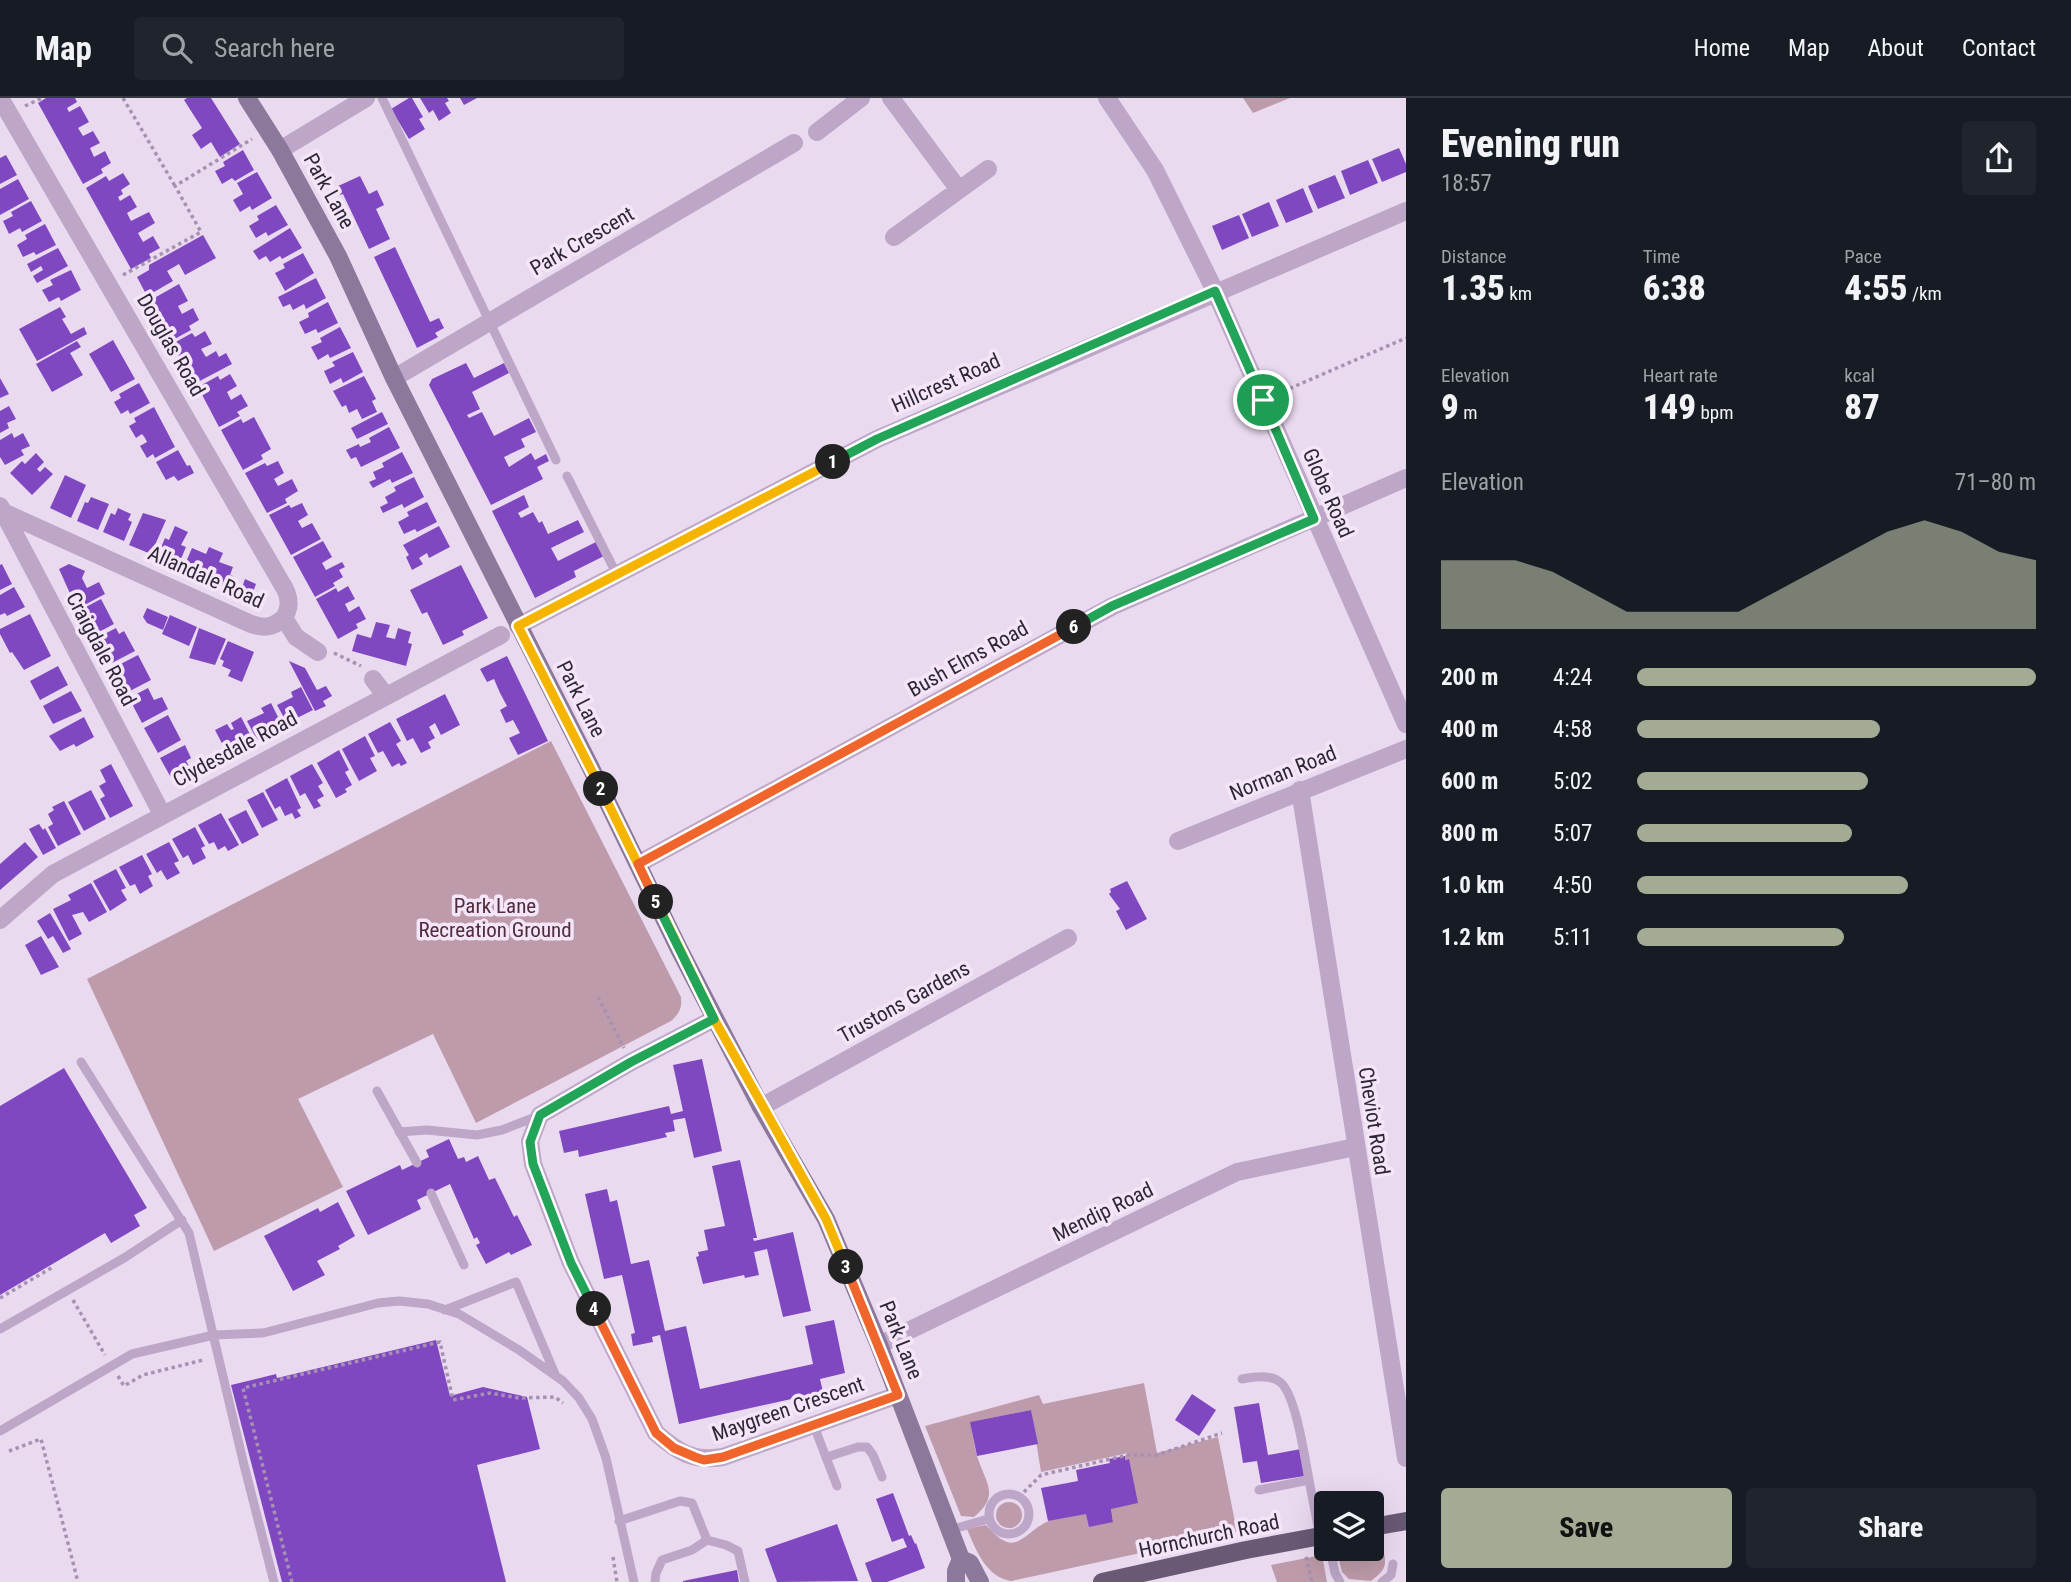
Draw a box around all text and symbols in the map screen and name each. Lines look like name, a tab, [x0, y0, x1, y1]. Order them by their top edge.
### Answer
search box	[134, 17, 624, 80]
text: Map	[35, 29, 92, 68]
icon: search	[158, 29, 196, 67]
text: Search here	[214, 33, 335, 63]
text: Home	[1694, 34, 1750, 62]
text: Map	[1788, 34, 1830, 62]
text: About	[1868, 34, 1924, 62]
text: Contact	[1962, 34, 2036, 62]
button: share	[1962, 121, 2036, 195]
text: Evening run	[1441, 122, 1620, 166]
street label: Park Lane	[299, 149, 360, 233]
text: 18:57	[1441, 170, 1492, 197]
street label: Park Crescent	[526, 202, 638, 280]
text: Distance	[1441, 245, 1506, 268]
text: Time	[1643, 245, 1680, 268]
text: Pace	[1844, 245, 1882, 268]
text: 1.35	[1441, 268, 1505, 309]
text: 6:38	[1643, 268, 1706, 309]
text: 4:55	[1844, 268, 1908, 309]
text: km	[1505, 282, 1532, 305]
text: /km	[1908, 282, 1942, 305]
street label: Douglas Road	[132, 289, 210, 401]
street label: Hillcrest Road	[888, 348, 1004, 418]
text: Elevation	[1441, 364, 1509, 387]
text: Heart rate	[1643, 364, 1718, 387]
text: kcal	[1844, 364, 1875, 387]
pin	[1233, 370, 1293, 430]
icon: arrive	[1244, 381, 1282, 419]
text: 9	[1441, 387, 1459, 428]
text: 149	[1643, 387, 1696, 428]
text: 87	[1844, 387, 1880, 428]
text: m	[1459, 401, 1477, 424]
text: bpm	[1696, 401, 1733, 424]
pin: 1	[816, 444, 850, 480]
street label: Globe Road	[1298, 445, 1358, 541]
text: 1	[828, 450, 837, 473]
text: Elevation	[1441, 469, 1524, 496]
text: 71–80 m	[1955, 469, 2036, 496]
street label: Allandale Road	[144, 541, 268, 613]
street label: Craigdale Road	[61, 588, 141, 710]
pin: 6	[1056, 610, 1092, 644]
text: 6	[1069, 615, 1078, 638]
street label: Bush Elms Road	[904, 616, 1032, 702]
street label: Park Lane	[552, 657, 610, 741]
text: 200 m	[1441, 664, 1498, 691]
text: 4:24	[1553, 664, 1592, 691]
street label: Clydesdale Road	[169, 706, 301, 792]
text: 400 m	[1441, 716, 1498, 743]
text: 4:58	[1553, 716, 1592, 743]
street label: Norman Road	[1226, 741, 1340, 805]
text: 600 m	[1441, 768, 1498, 795]
text: 5:02	[1553, 768, 1592, 795]
pin: 2	[584, 772, 618, 806]
text: 2	[596, 777, 605, 800]
text: 800 m	[1441, 820, 1498, 847]
text: 5:07	[1553, 820, 1592, 847]
text: 1.0 km	[1441, 872, 1504, 899]
text: 4:50	[1553, 872, 1592, 899]
pin: 5	[638, 884, 674, 920]
text: 5	[651, 890, 660, 913]
park label: Park Lane Recreation Ground	[418, 894, 572, 942]
text: 1.2 km	[1441, 924, 1504, 951]
text: 5:11	[1553, 924, 1592, 951]
street label: Trustons Gardens	[834, 956, 974, 1048]
street label: Cheviot Road	[1354, 1065, 1394, 1177]
street label: Mendip Road	[1049, 1177, 1157, 1247]
pin: 3	[828, 1250, 864, 1284]
text: 3	[841, 1255, 850, 1278]
pin: 4	[576, 1292, 612, 1326]
text: 4	[589, 1297, 598, 1320]
street label: Park Lane	[874, 1297, 928, 1383]
street label: Maygreen Crescent	[709, 1372, 867, 1446]
button: Save	[1441, 1488, 1732, 1568]
button: Share	[1746, 1488, 2036, 1568]
map controls	[1314, 1491, 1384, 1561]
button: layers	[1314, 1491, 1384, 1561]
street label: Hornchurch Road	[1136, 1509, 1282, 1563]

